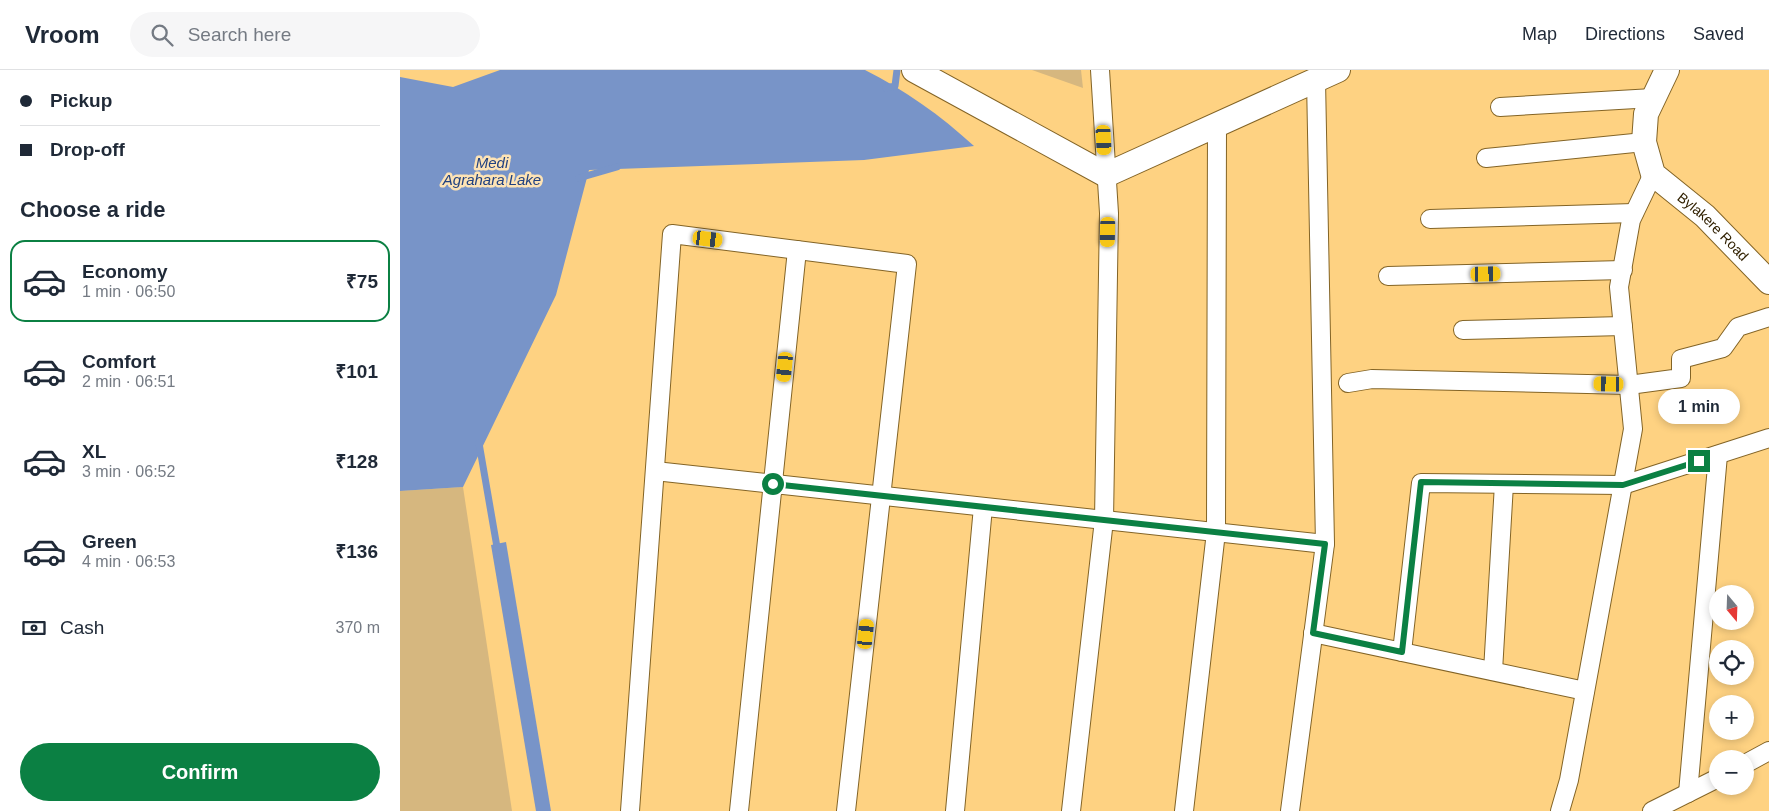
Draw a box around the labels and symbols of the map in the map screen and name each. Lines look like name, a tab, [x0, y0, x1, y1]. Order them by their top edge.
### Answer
car	[1095, 125, 1112, 155]
water label: Medi Agrahara Lake	[442, 154, 541, 188]
street label: Bylakere Road	[1674, 189, 1752, 264]
car	[1100, 217, 1115, 247]
car	[692, 230, 723, 248]
car	[1470, 266, 1501, 282]
car	[775, 351, 794, 383]
car	[1593, 376, 1624, 392]
callout: 1 min	[1658, 388, 1740, 424]
route end	[1688, 450, 1710, 472]
route start	[762, 473, 784, 495]
north arrow	[1709, 585, 1754, 630]
car	[856, 618, 875, 650]

